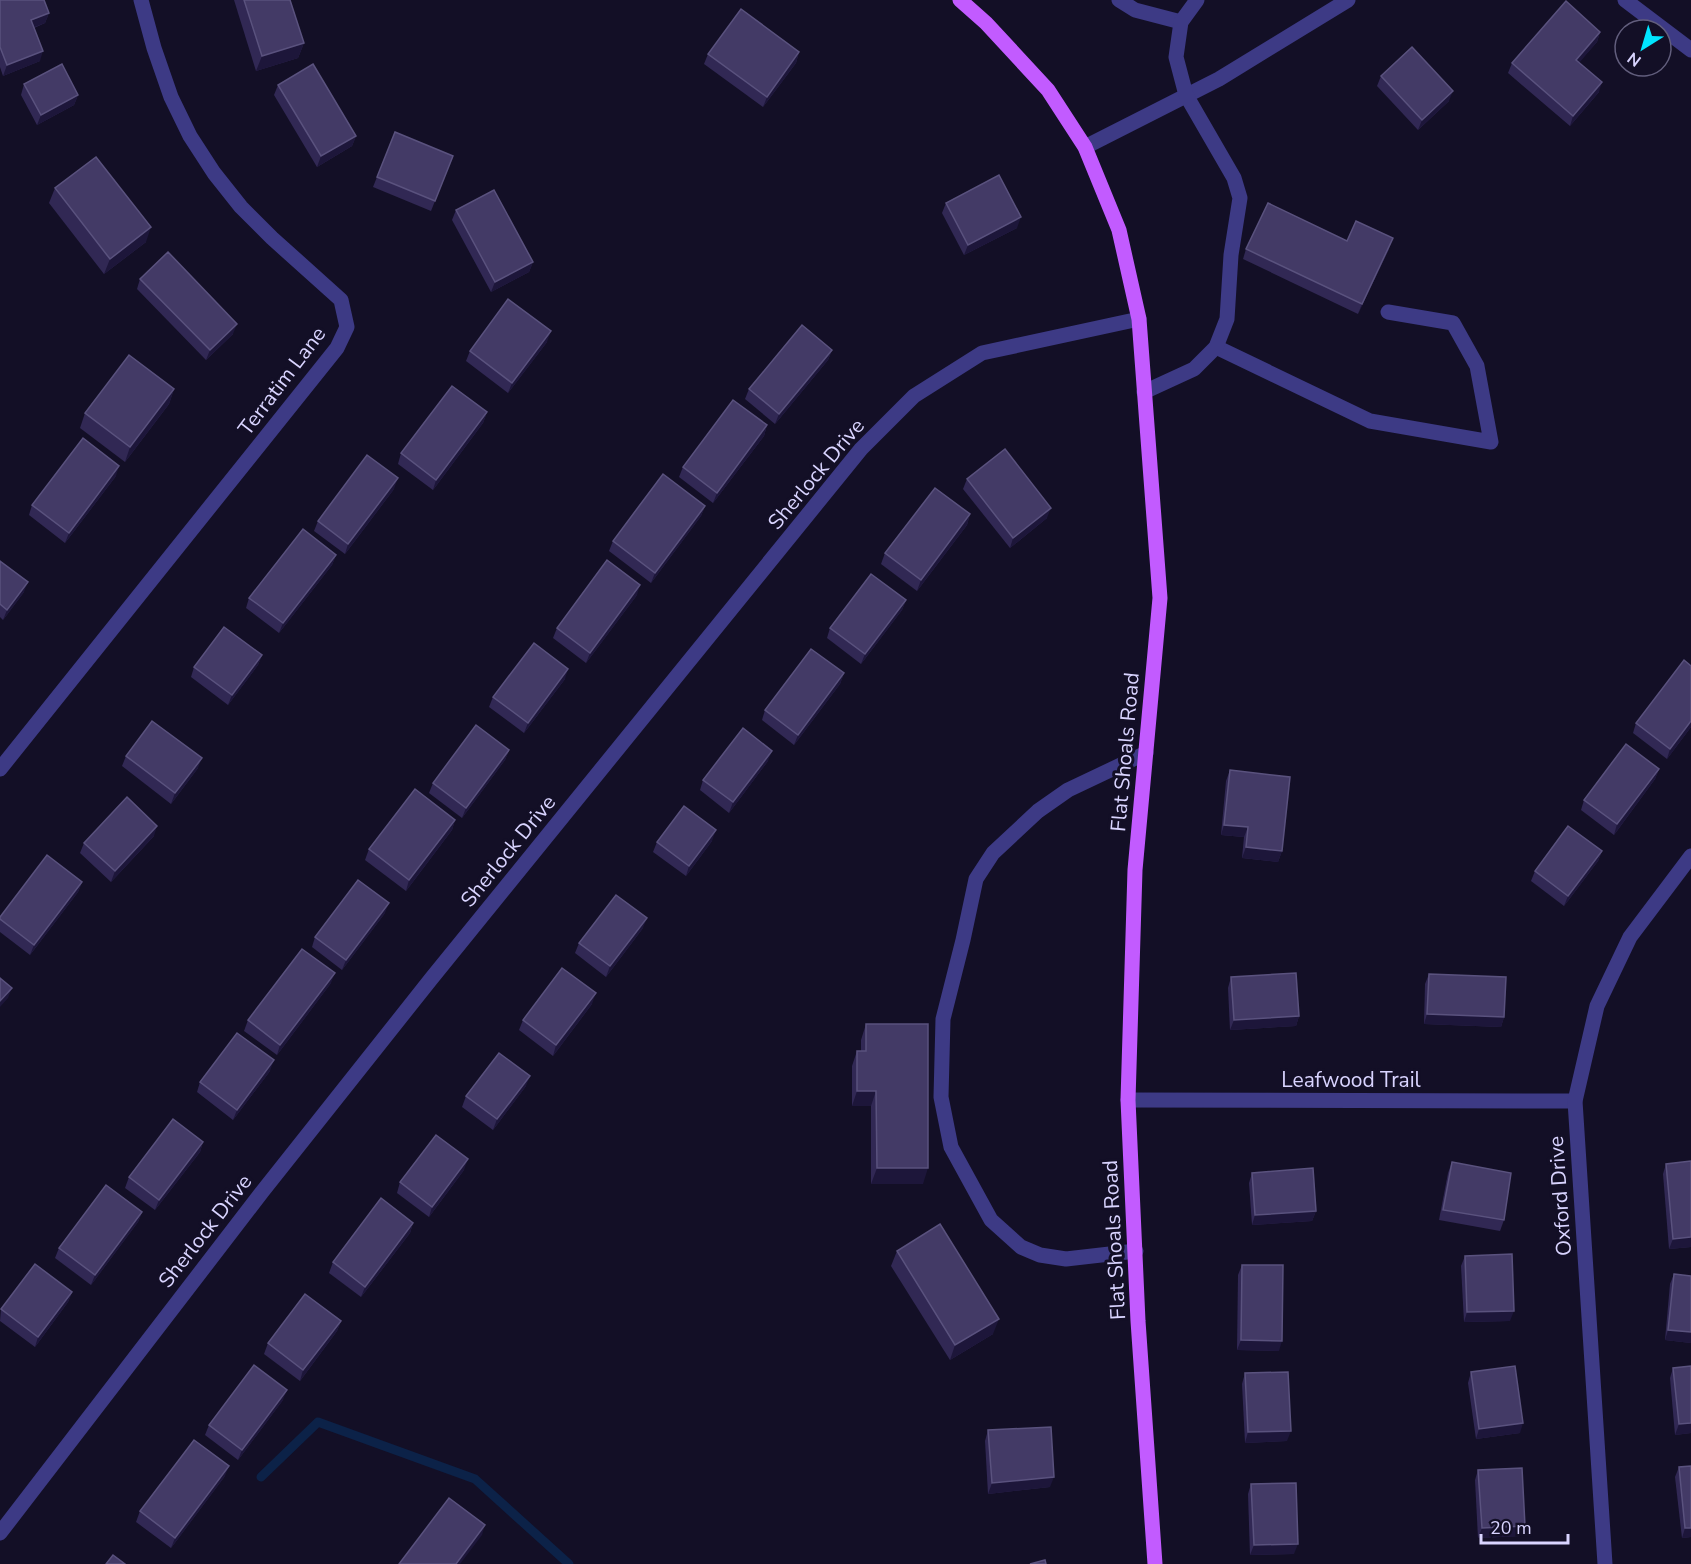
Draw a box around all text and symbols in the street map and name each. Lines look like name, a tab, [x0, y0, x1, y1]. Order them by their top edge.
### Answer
north arrow	[1613, 18, 1673, 78]
text: N	[1623, 47, 1646, 72]
street label: Terratim Lane	[232, 321, 332, 441]
street label: Sherlock Drive	[761, 413, 871, 535]
street label: Flat Shoals Road	[1104, 671, 1146, 833]
street label: Sherlock Drive	[454, 789, 562, 913]
street label: Leafwood Trail	[1281, 1066, 1422, 1094]
street label: Oxford Drive	[1542, 1135, 1578, 1257]
street label: Flat Shoals Road	[1096, 1160, 1132, 1320]
street label: Sherlock Drive	[152, 1169, 258, 1293]
scale bar	[1481, 1507, 1568, 1545]
text: 20 m	[1490, 1516, 1532, 1540]

